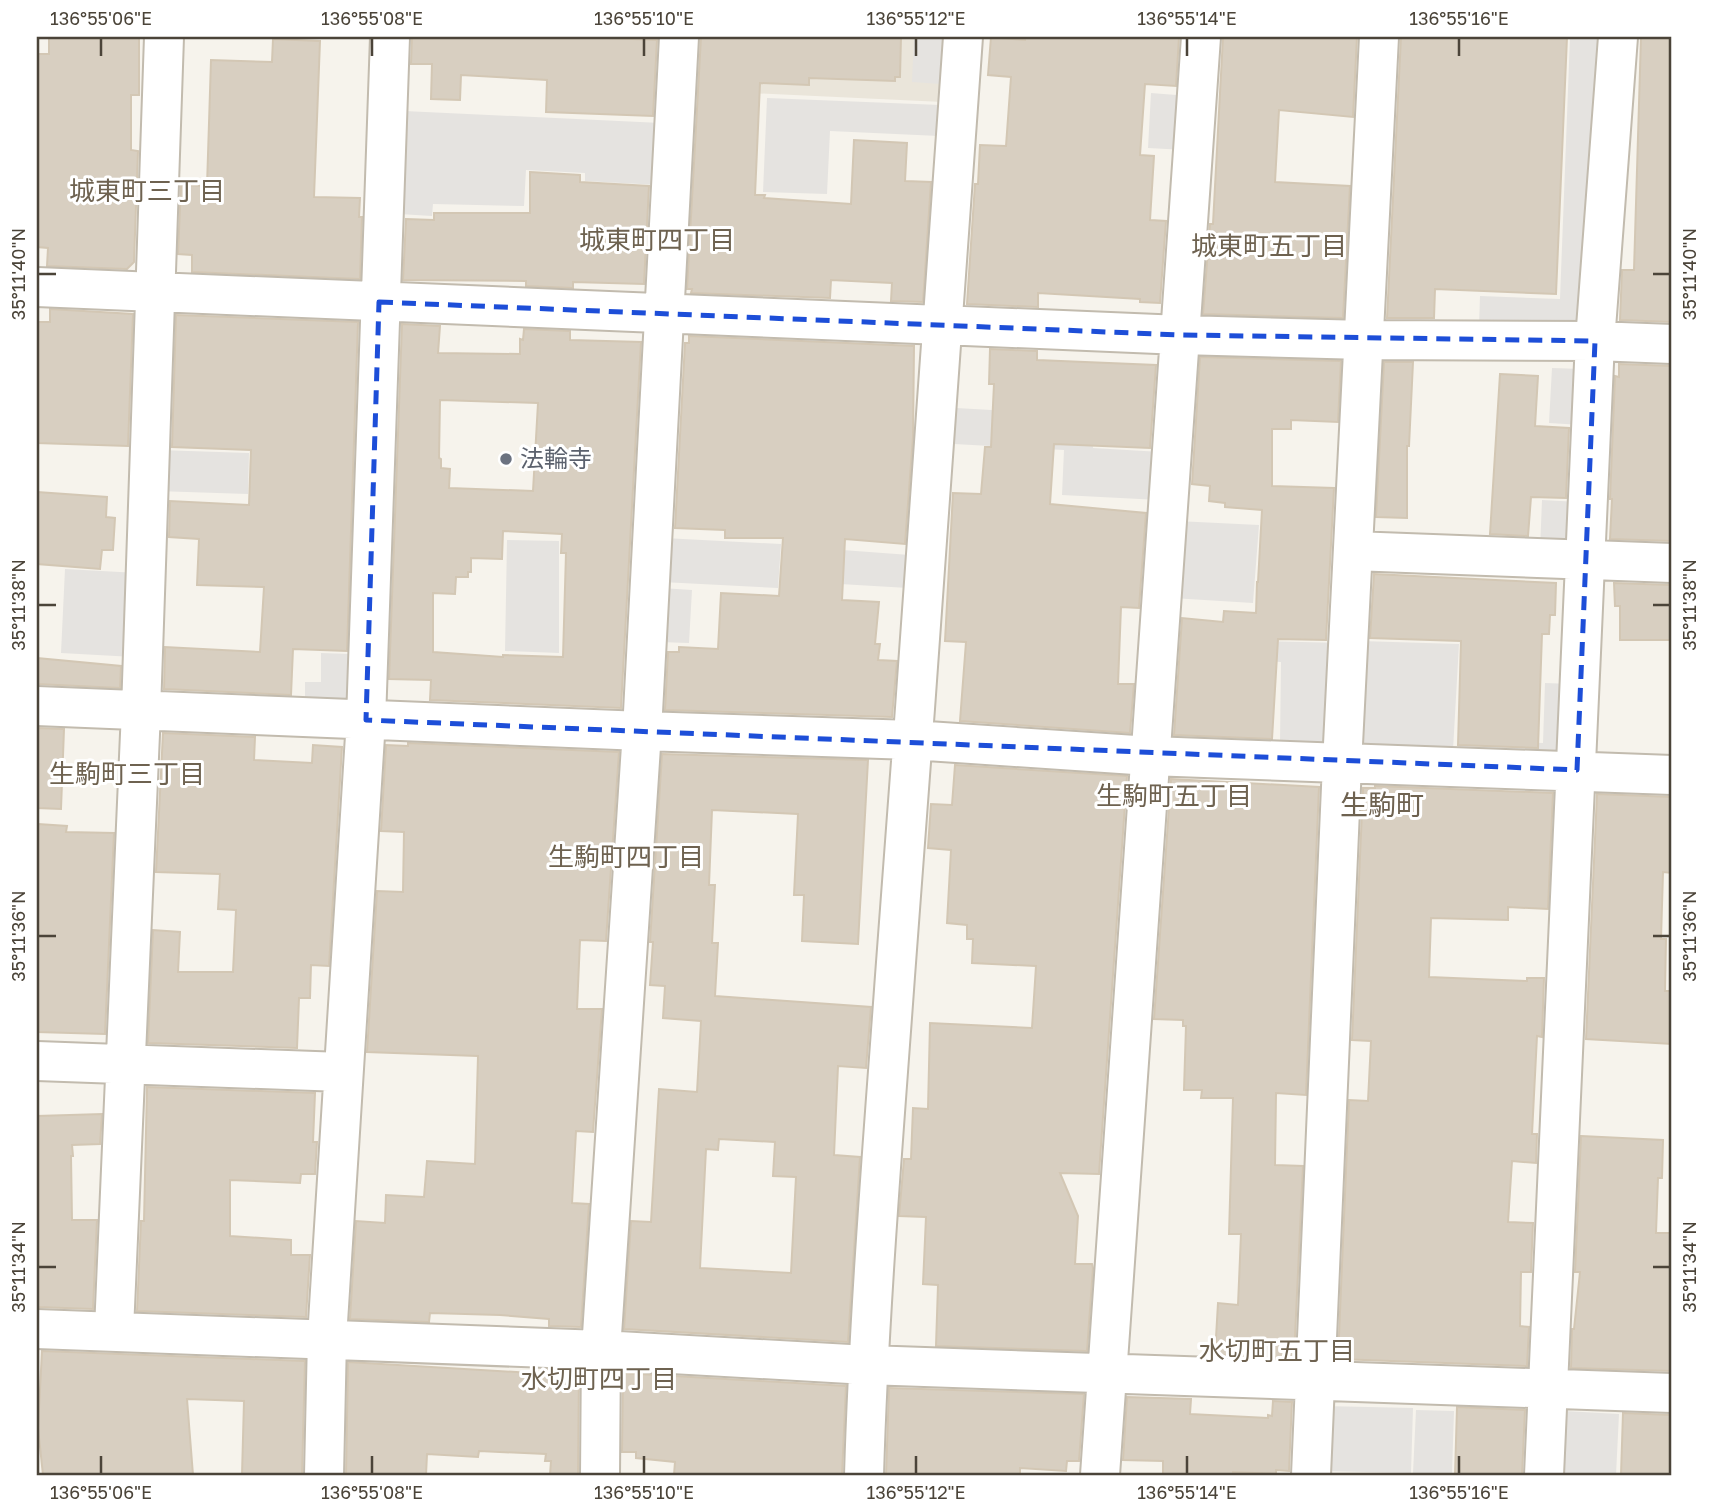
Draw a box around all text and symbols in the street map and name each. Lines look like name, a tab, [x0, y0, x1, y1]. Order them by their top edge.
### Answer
text: 136°55'06"E	[50, 7, 152, 29]
text: 136°55'08"E	[321, 7, 423, 29]
text: 136°55'10"E	[594, 7, 694, 29]
text: 136°55'12"E	[866, 7, 966, 29]
text: 136°55'14"E	[1137, 7, 1237, 29]
text: 136°55'16"E	[1409, 7, 1509, 29]
district label: 城東町三丁目	[69, 175, 225, 206]
district label: 城東町四丁目	[579, 224, 735, 255]
text: 35°11'40"N	[7, 228, 29, 320]
text: 35°11'40"N	[1678, 228, 1700, 320]
district label: 城東町五丁目	[1191, 230, 1347, 261]
place label: 法輪寺	[520, 443, 592, 472]
marker: 法輪寺	[498, 451, 514, 467]
text: 35°11'38"N	[7, 559, 29, 651]
text: 35°11'38"N	[1678, 559, 1700, 651]
district label: 生駒町三丁目	[49, 758, 205, 789]
district label: 生駒町五丁目	[1096, 780, 1252, 811]
district label: 生駒町	[1340, 788, 1424, 821]
district label: 生駒町四丁目	[548, 841, 704, 872]
text: 35°11'36"N	[7, 890, 29, 982]
text: 35°11'36"N	[1678, 890, 1700, 982]
text: 35°11'34"N	[7, 1221, 29, 1313]
text: 35°11'34"N	[1678, 1221, 1700, 1313]
district label: 水切町五丁目	[1199, 1335, 1355, 1366]
district label: 水切町四丁目	[521, 1363, 677, 1394]
text: 136°55'06"E	[50, 1481, 152, 1503]
text: 136°55'08"E	[321, 1481, 423, 1503]
text: 136°55'10"E	[594, 1481, 694, 1503]
text: 136°55'12"E	[866, 1481, 966, 1503]
text: 136°55'14"E	[1137, 1481, 1237, 1503]
text: 136°55'16"E	[1409, 1481, 1509, 1503]

